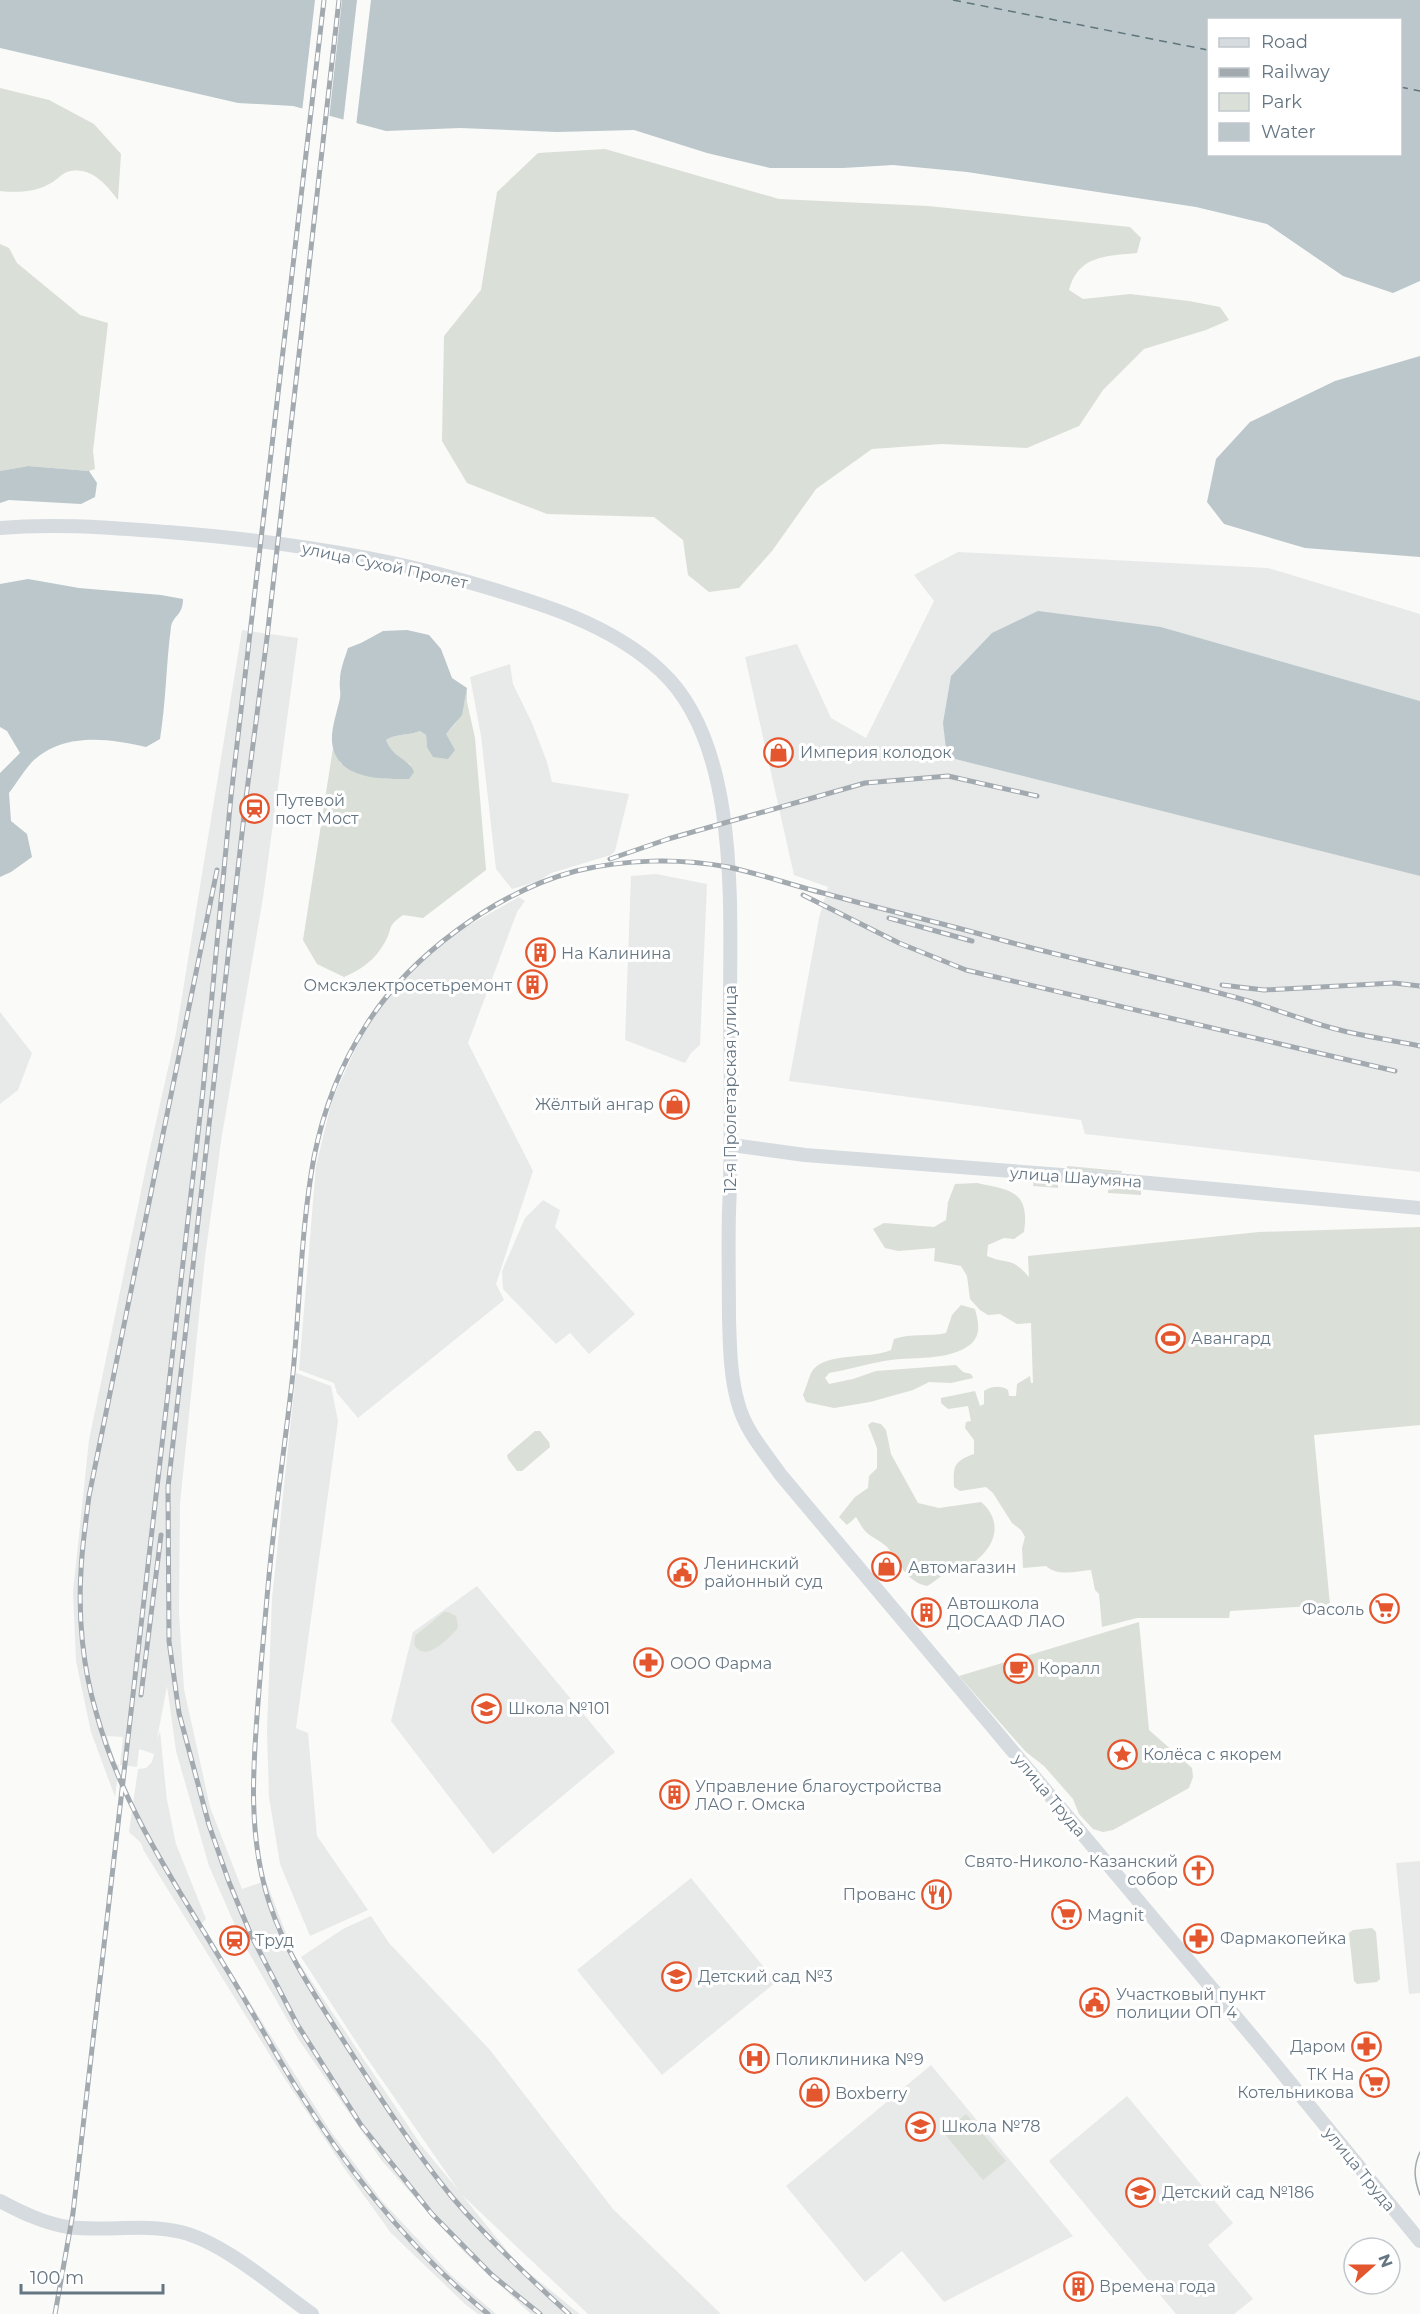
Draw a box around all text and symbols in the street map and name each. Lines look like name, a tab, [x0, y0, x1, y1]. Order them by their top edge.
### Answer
legend	[1207, 18, 1402, 156]
text: Road	[1261, 31, 1308, 53]
text: Railway	[1261, 61, 1330, 83]
text: Park	[1261, 91, 1302, 113]
text: Water	[1261, 121, 1316, 143]
street label: улица Сухой Пролет	[299, 538, 470, 592]
shop icon: Империя колодок	[763, 736, 795, 768]
place label: Империя колодок	[800, 743, 952, 762]
place label: Путевой пост Мост	[275, 791, 359, 828]
station icon: Путевой пост Мост	[238, 793, 270, 825]
building icon: На Калинина	[524, 937, 556, 969]
place label: На Калинина	[561, 944, 671, 963]
building icon: Омскэлектросетьремонт	[517, 969, 549, 1001]
place label: Омскэлектросетьремонт	[303, 976, 512, 995]
street label: 12-я Пролетарская улица	[721, 985, 740, 1193]
shop icon: Жёлтый ангар	[659, 1088, 691, 1120]
place label: Жёлтый ангар	[535, 1095, 654, 1114]
street label: улица Шаумяна	[1008, 1163, 1143, 1192]
sports icon: Авангард	[1154, 1322, 1186, 1354]
place label: Авангард	[1191, 1329, 1271, 1348]
shop icon: Автомагазин	[871, 1551, 903, 1583]
place label: Ленинский районный суд	[704, 1554, 823, 1591]
public building icon: Ленинский районный суд	[667, 1556, 699, 1588]
place label: Автомагазин	[908, 1558, 1016, 1577]
supermarket icon: Фасоль	[1369, 1593, 1401, 1625]
place label: Автошкола ДОСААФ ЛАО	[947, 1594, 1065, 1631]
building icon: Автошкола ДОСААФ ЛАО	[910, 1596, 942, 1628]
place label: Фасоль	[1302, 1600, 1364, 1619]
pharmacy icon: ООО Фарма	[633, 1647, 665, 1679]
cafe icon: Коралл	[1002, 1652, 1034, 1684]
place label: ООО Фарма	[670, 1654, 772, 1673]
place label: Коралл	[1039, 1659, 1100, 1678]
school or university icon: Школа №101	[471, 1692, 503, 1724]
place label: Школа №101	[508, 1699, 610, 1718]
place icon: Колёса с якорем	[1106, 1738, 1138, 1770]
place label: Колёса с якорем	[1143, 1745, 1282, 1764]
street label: улица Труда	[1009, 1749, 1090, 1841]
place label: Управление благоустройства ЛАО г. Омска	[695, 1777, 942, 1814]
building icon: Управление благоустройства ЛАО г. Омска	[658, 1779, 690, 1811]
place label: Свято-Николо-Казанский собор	[964, 1852, 1178, 1889]
church icon: Свято-Николо-Казанский собор	[1183, 1854, 1215, 1886]
restaurant icon: Прованс	[921, 1878, 953, 1910]
place label: Прованс	[843, 1885, 916, 1904]
supermarket icon: Magnit	[1050, 1899, 1082, 1931]
place label: Magnit	[1087, 1906, 1145, 1925]
pharmacy icon: Фармакопейка	[1183, 1922, 1215, 1954]
station icon: Труд	[218, 1924, 250, 1956]
place label: Фармакопейка	[1220, 1929, 1346, 1948]
place label: Труд	[255, 1931, 294, 1950]
school or university icon: Детский сад №3	[661, 1960, 693, 1992]
place label: Детский сад №3	[698, 1967, 833, 1986]
place label: Участковый пункт полиции ОП 4	[1116, 1985, 1266, 2022]
public building icon: Участковый пункт полиции ОП 4	[1079, 1987, 1111, 2019]
pharmacy icon: Даром	[1351, 2030, 1383, 2062]
place label: Даром	[1290, 2037, 1346, 2056]
hospital icon: Поликлиника №9	[738, 2043, 770, 2075]
place label: Поликлиника №9	[775, 2050, 924, 2069]
place label: ТК На Котельникова	[1237, 2065, 1354, 2102]
supermarket icon: ТК На Котельникова	[1359, 2067, 1391, 2099]
shop icon: Boxberry	[798, 2077, 830, 2109]
place label: Boxberry	[835, 2084, 907, 2103]
school or university icon: Школа №78	[904, 2110, 936, 2142]
place label: Школа №78	[941, 2117, 1040, 2136]
street label: улица Труда	[1319, 2123, 1399, 2215]
school or university icon: Детский сад №186	[1125, 2176, 1157, 2208]
place label: Детский сад №186	[1162, 2183, 1314, 2202]
north arrow	[1342, 2236, 1402, 2296]
text: N	[1374, 2251, 1397, 2270]
scale bar	[21, 2257, 164, 2295]
text: 100 m	[30, 2267, 84, 2289]
building icon: Времена года	[1062, 2270, 1094, 2302]
place label: Времена года	[1099, 2277, 1216, 2296]

